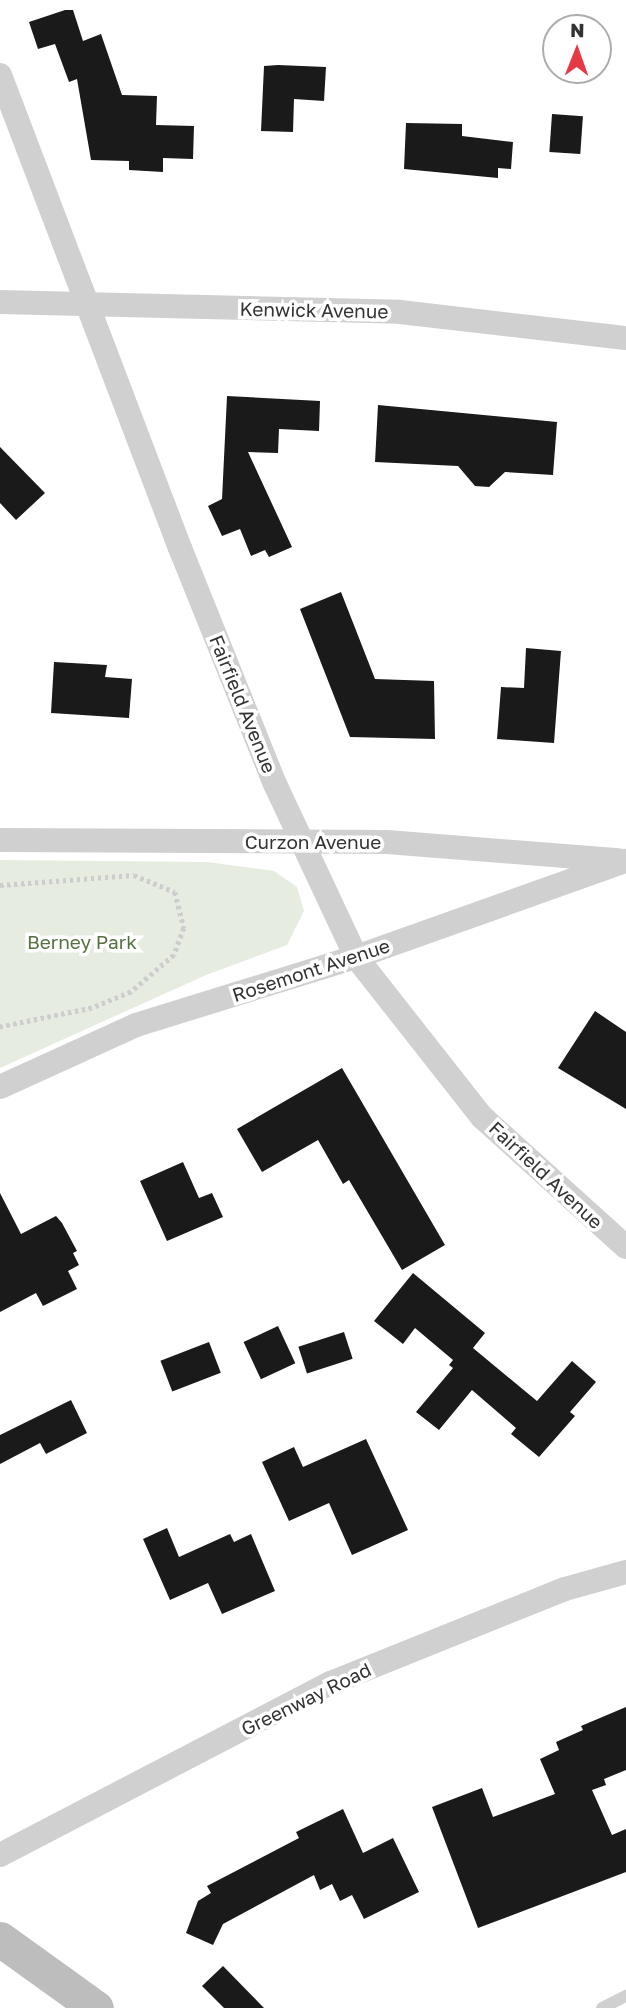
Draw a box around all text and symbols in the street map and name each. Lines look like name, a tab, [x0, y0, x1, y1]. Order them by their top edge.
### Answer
north arrow	[542, 14, 612, 84]
text: N	[570, 18, 585, 41]
street label: Kenwick Avenue	[239, 297, 389, 323]
street label: Fairfield Avenue	[205, 632, 281, 776]
street label: Curzon Avenue	[245, 831, 381, 853]
park label: Berney Park	[27, 931, 137, 953]
street label: Rosemont Avenue	[229, 934, 393, 1006]
street label: Fairfield Avenue	[484, 1117, 608, 1233]
street label: Greenway Road	[237, 1658, 375, 1740]

